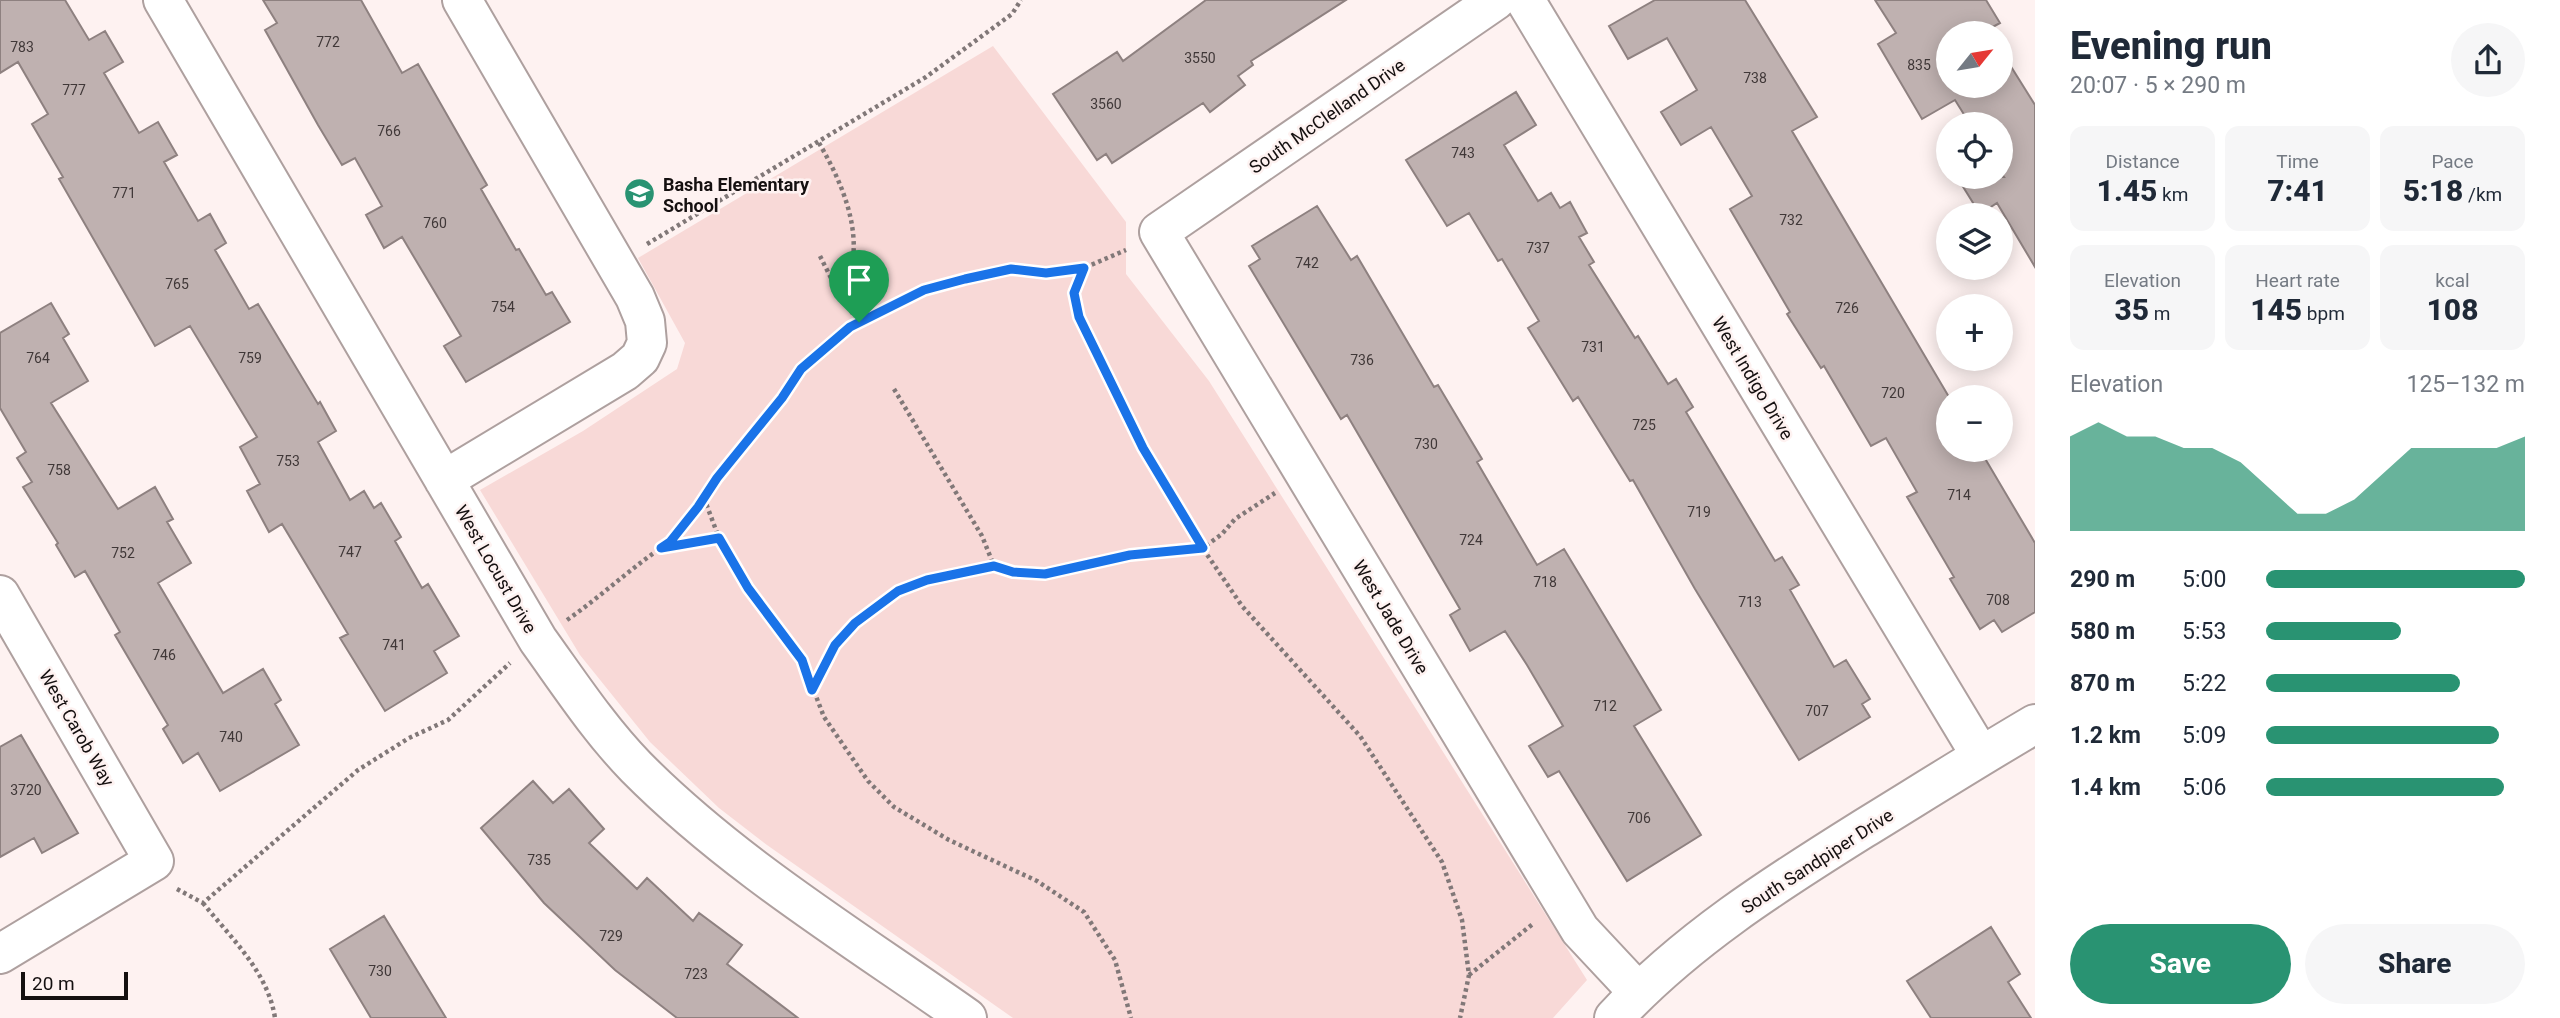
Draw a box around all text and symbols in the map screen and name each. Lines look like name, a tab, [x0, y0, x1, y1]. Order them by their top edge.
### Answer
north arrow	[1936, 21, 2012, 98]
map controls	[1936, 21, 2013, 462]
button: share	[2451, 23, 2525, 97]
text: Evening run	[2070, 24, 2272, 68]
house number: 772	[316, 34, 340, 50]
house number: 783	[10, 39, 34, 55]
house number: 3550	[1184, 50, 1216, 66]
street label: South McClelland Drive	[1245, 54, 1409, 178]
house number: 835	[1907, 57, 1931, 73]
house number: 738	[1743, 70, 1767, 86]
text: 20:07 · 5 × 290 m	[2070, 72, 2246, 99]
house number: 777	[62, 82, 86, 98]
house number: 3560	[1090, 96, 1122, 112]
button: locate	[1936, 112, 2013, 189]
house number: 766	[377, 123, 401, 139]
house number: 743	[1451, 145, 1475, 161]
text: Distance	[2106, 150, 2179, 173]
text: Time	[2276, 150, 2319, 173]
text: Pace	[2431, 150, 2474, 173]
text: 1.45	[2097, 173, 2157, 208]
text: 7:41	[2267, 173, 2328, 208]
text: 5:18	[2403, 173, 2463, 208]
place label: Basha Elementary School	[663, 174, 810, 216]
school or university icon: Basha Elementary School	[623, 177, 657, 211]
text: km	[2157, 183, 2188, 206]
text: /km	[2463, 183, 2502, 206]
house number: 771	[112, 185, 136, 201]
button: layers	[1936, 203, 2013, 280]
house number: 732	[1779, 212, 1803, 228]
house number: 760	[423, 215, 447, 231]
house number: 737	[1526, 240, 1550, 256]
pin	[829, 250, 889, 322]
house number: 742	[1295, 255, 1319, 271]
icon: arrive	[840, 261, 878, 299]
text: Elevation	[2104, 269, 2181, 292]
text: Heart rate	[2255, 269, 2340, 292]
text: kcal	[2435, 269, 2470, 292]
house number: 765	[165, 276, 189, 292]
text: 35	[2115, 292, 2149, 327]
text: 145	[2250, 292, 2302, 327]
text: 108	[2427, 292, 2478, 327]
button: +	[1936, 294, 2013, 371]
house number: 754	[491, 299, 515, 315]
house number: 726	[1835, 300, 1859, 316]
text: m	[2149, 302, 2170, 325]
text: bpm	[2302, 302, 2345, 325]
street label: West Indigo Drive	[1708, 313, 1798, 443]
house number: 731	[1581, 339, 1605, 355]
house number: 764	[26, 350, 50, 366]
house number: 759	[238, 350, 262, 366]
house number: 736	[1350, 352, 1374, 368]
text: Elevation	[2070, 371, 2163, 398]
text: 125–132 m	[2406, 371, 2525, 398]
house number: 720	[1881, 385, 1905, 401]
button: −	[1936, 385, 2013, 462]
house number: 725	[1632, 417, 1656, 433]
house number: 730	[1414, 436, 1438, 452]
house number: 753	[276, 453, 300, 469]
house number: 758	[47, 462, 71, 478]
house number: 714	[1947, 487, 1971, 503]
street label: West Locust Drive	[451, 501, 541, 637]
house number: 719	[1687, 504, 1711, 520]
house number: 724	[1459, 532, 1483, 548]
house number: 747	[338, 544, 362, 560]
house number: 752	[111, 545, 135, 561]
street label: West Jade Drive	[1349, 556, 1433, 678]
text: 290 m	[2070, 566, 2135, 593]
text: 5:00	[2182, 566, 2226, 593]
house number: 718	[1533, 574, 1557, 590]
house number: 708	[1986, 592, 2010, 608]
house number: 713	[1738, 594, 1762, 610]
text: 580 m	[2070, 618, 2135, 645]
text: 5:53	[2182, 618, 2226, 645]
house number: 741	[382, 637, 406, 653]
house number: 746	[152, 647, 176, 663]
street label: West Carob Way	[35, 666, 119, 790]
text: 870 m	[2070, 670, 2135, 697]
text: 5:22	[2182, 670, 2226, 697]
house number: 712	[1593, 698, 1617, 714]
house number: 707	[1805, 703, 1829, 719]
text: 1.2 km	[2070, 722, 2141, 749]
text: 5:09	[2182, 722, 2226, 749]
house number: 740	[219, 729, 243, 745]
text: 1.4 km	[2070, 774, 2141, 801]
text: 5:06	[2182, 774, 2226, 801]
house number: 3720	[10, 782, 42, 798]
street label: South Sandpiper Drive	[1737, 804, 1897, 918]
house number: 706	[1627, 810, 1651, 826]
house number: 735	[527, 852, 551, 868]
button: Save	[2070, 924, 2291, 1004]
button: Share	[2305, 924, 2525, 1004]
house number: 729	[599, 928, 623, 944]
house number: 730	[368, 963, 392, 979]
house number: 723	[684, 966, 708, 982]
scale bar	[21, 969, 128, 1001]
text: 20 m	[32, 972, 75, 995]

